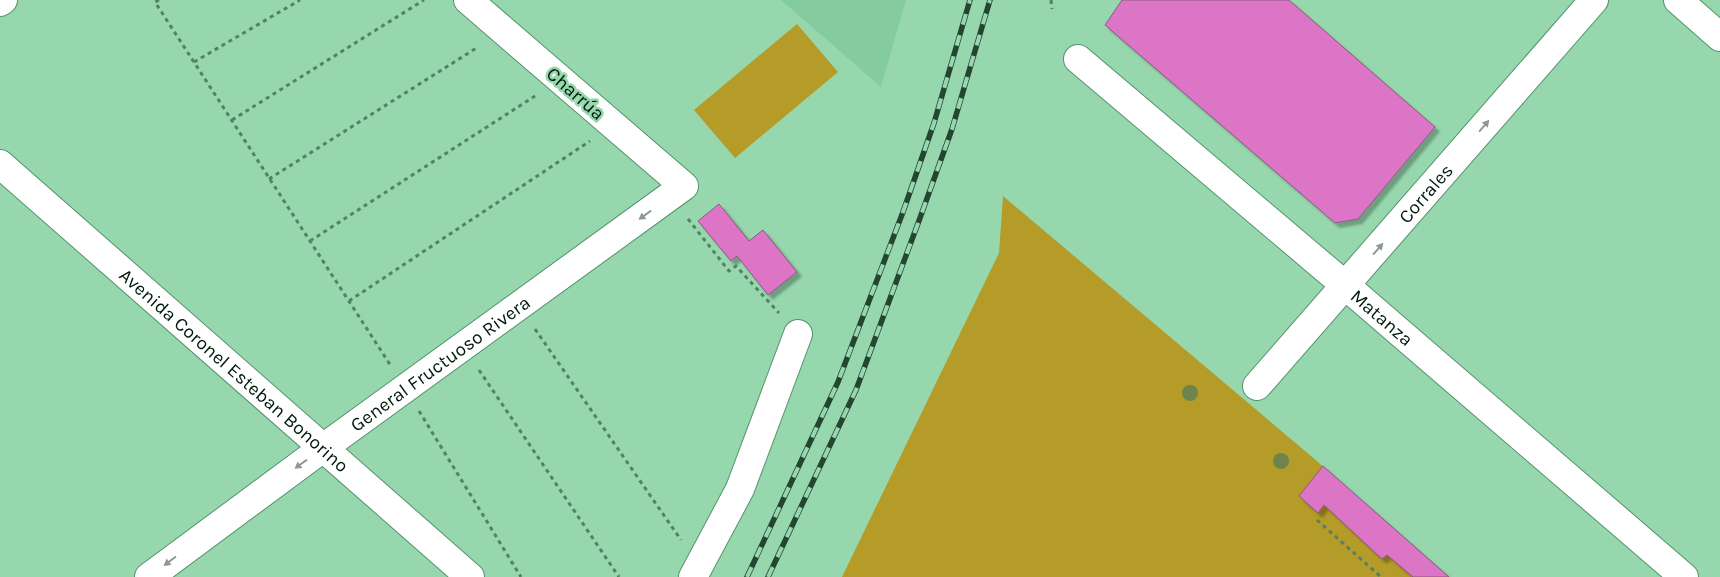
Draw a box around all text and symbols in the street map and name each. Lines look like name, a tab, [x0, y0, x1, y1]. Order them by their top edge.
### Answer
street label: Charrúa	[542, 63, 609, 125]
one-way arrow	[1478, 121, 1490, 133]
street label: Corrales	[1394, 160, 1458, 228]
one-way arrow	[639, 209, 652, 220]
one-way arrow	[1372, 242, 1383, 255]
street label: Avenida Coronel Esteban Bonorino	[115, 264, 353, 477]
street label: Matanza	[1346, 285, 1417, 351]
street label: General Fructuoso Rivera	[346, 291, 535, 436]
one-way arrow	[295, 459, 308, 470]
one-way arrow	[163, 556, 177, 566]

